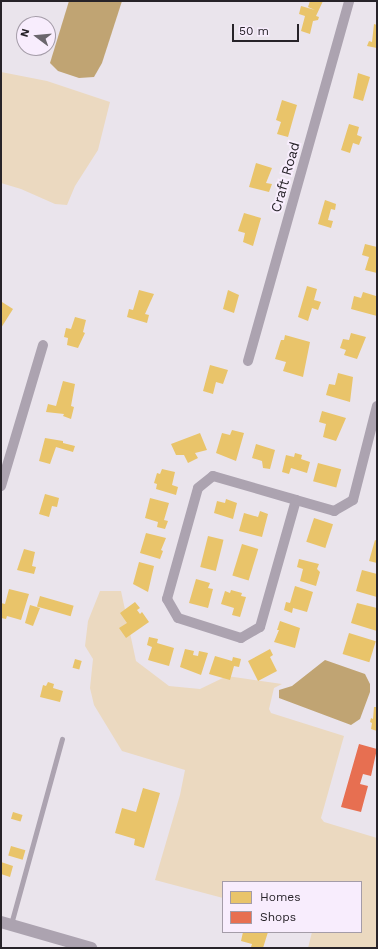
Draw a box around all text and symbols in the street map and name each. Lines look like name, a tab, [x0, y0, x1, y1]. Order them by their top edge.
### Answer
north arrow	[16, 16, 56, 56]
scale bar	[234, 16, 301, 42]
text: 50 m	[239, 24, 269, 38]
text: N	[18, 27, 32, 39]
street label: Craft Road	[267, 140, 303, 214]
legend	[222, 881, 362, 933]
text: Homes	[260, 890, 301, 904]
text: Shops	[260, 910, 296, 924]

